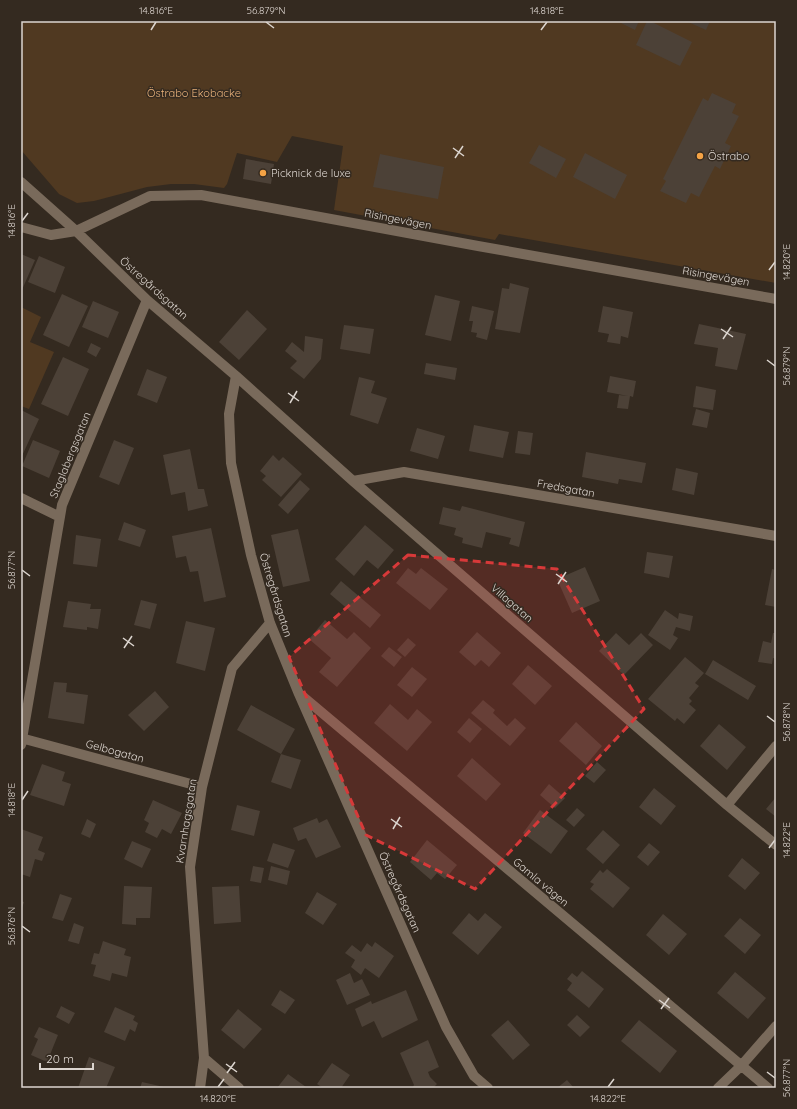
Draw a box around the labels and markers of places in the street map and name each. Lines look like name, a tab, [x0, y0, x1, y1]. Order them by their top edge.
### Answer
place label: Östrabo	[708, 149, 750, 163]
marker: Östrabo	[695, 151, 705, 161]
place label: Picknick de luxe	[271, 166, 351, 180]
marker: Picknick de luxe	[258, 168, 268, 178]

